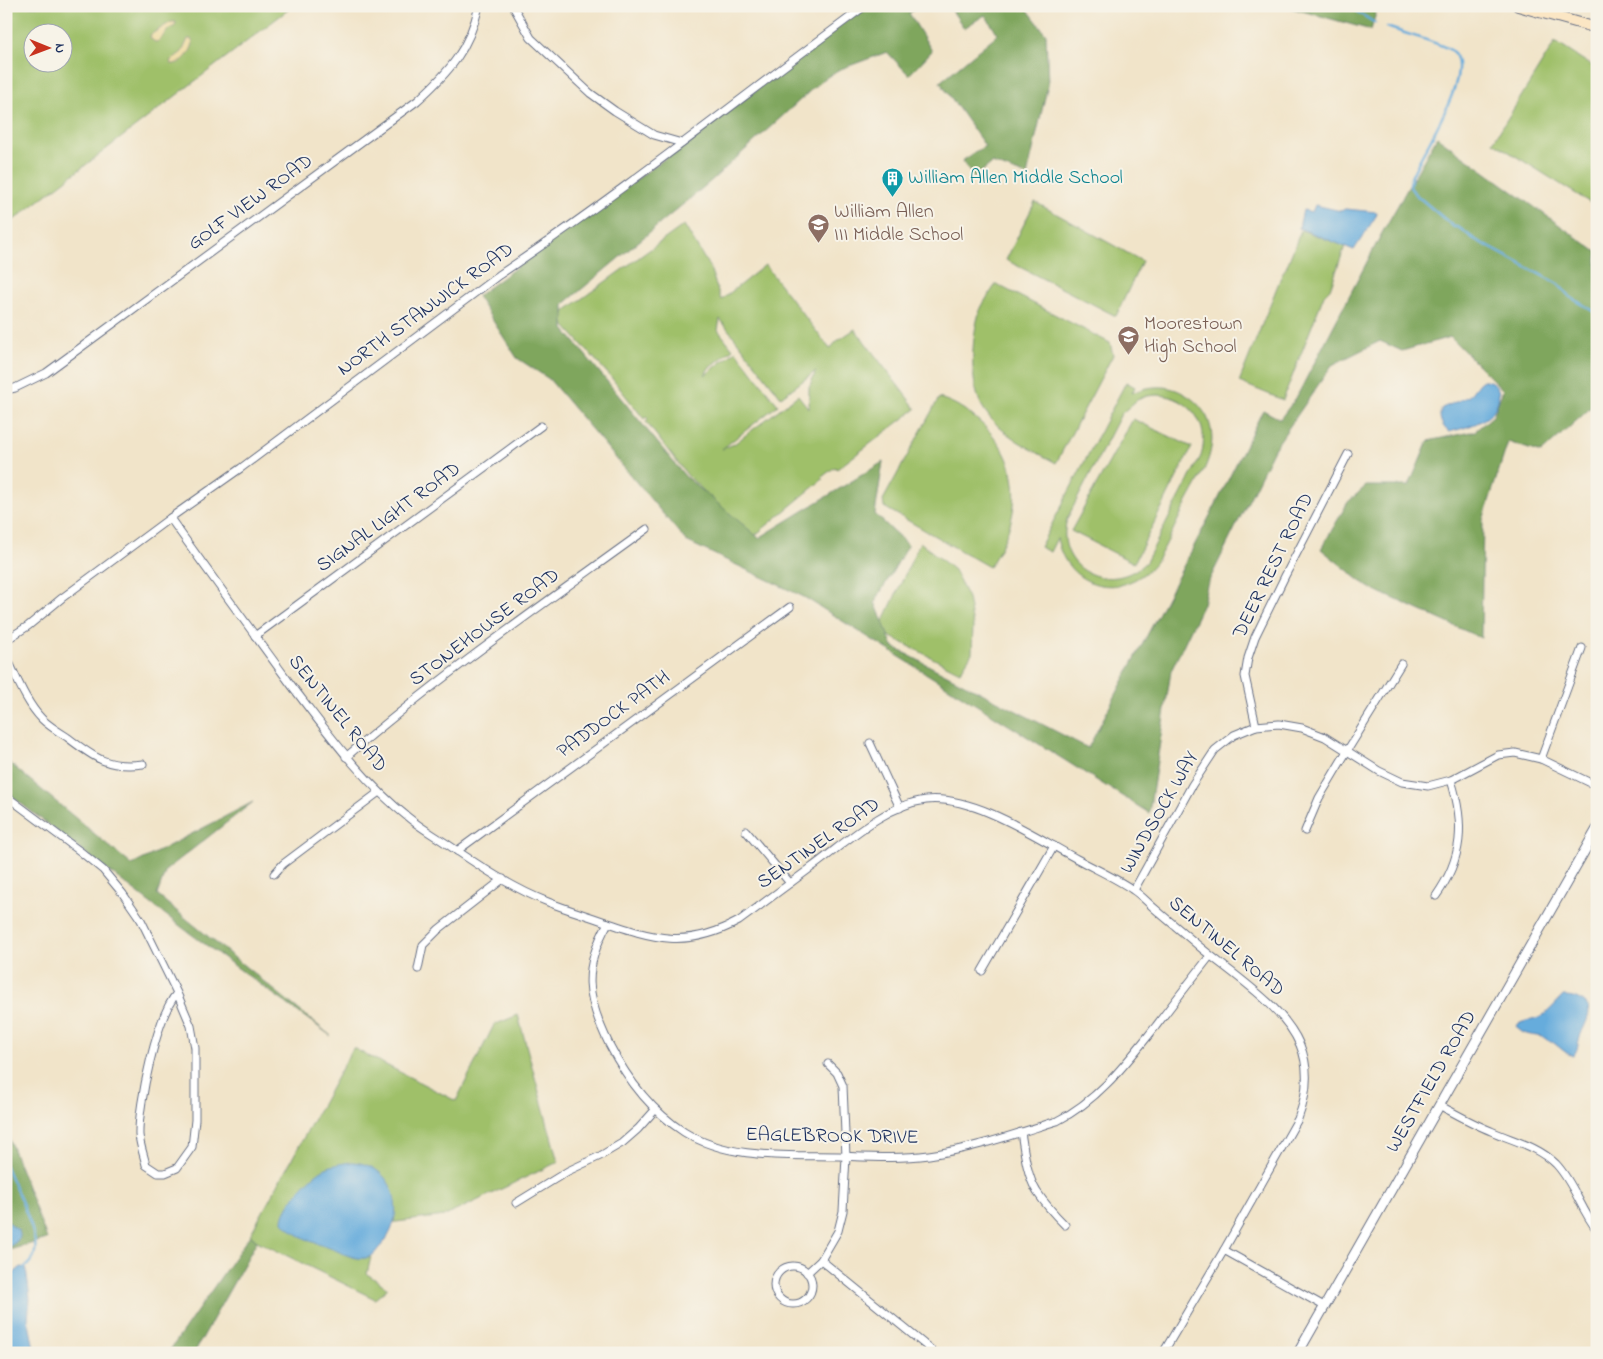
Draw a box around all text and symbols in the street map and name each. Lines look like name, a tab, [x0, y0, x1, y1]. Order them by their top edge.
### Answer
north arrow	[22, 22, 72, 72]
text: N	[49, 43, 70, 53]
street label: GOLF VIEW ROAD	[182, 148, 320, 258]
place label: William Allen Middle School	[908, 164, 1123, 193]
building icon: William Allen Middle School	[880, 166, 904, 197]
place label: William Allen III Middle School	[834, 198, 963, 250]
school or university icon: William Allen III Middle School	[806, 212, 830, 243]
street label: NORTH STANWICK ROAD	[332, 236, 520, 384]
place label: Moorestown High School	[1144, 310, 1243, 363]
school or university icon: Moorestown High School	[1116, 324, 1140, 355]
street label: SIGNAL LIGHT ROAD	[311, 456, 467, 580]
street label: DEER REST ROAD	[1226, 488, 1322, 645]
street label: STONEHOUSE ROAD	[404, 562, 566, 694]
street label: SENTINEL ROAD	[280, 649, 394, 779]
street label: PADDOCK PATH	[551, 664, 677, 766]
street label: WINDSOCK WAY	[1113, 746, 1207, 880]
street label: SENTINEL ROAD	[752, 791, 886, 897]
street label: SENTINEL ROAD	[1162, 890, 1290, 1004]
street label: WESTFIELD ROAD	[1379, 1005, 1485, 1159]
street label: EAGLEBROOK DRIVE	[745, 1121, 919, 1153]

